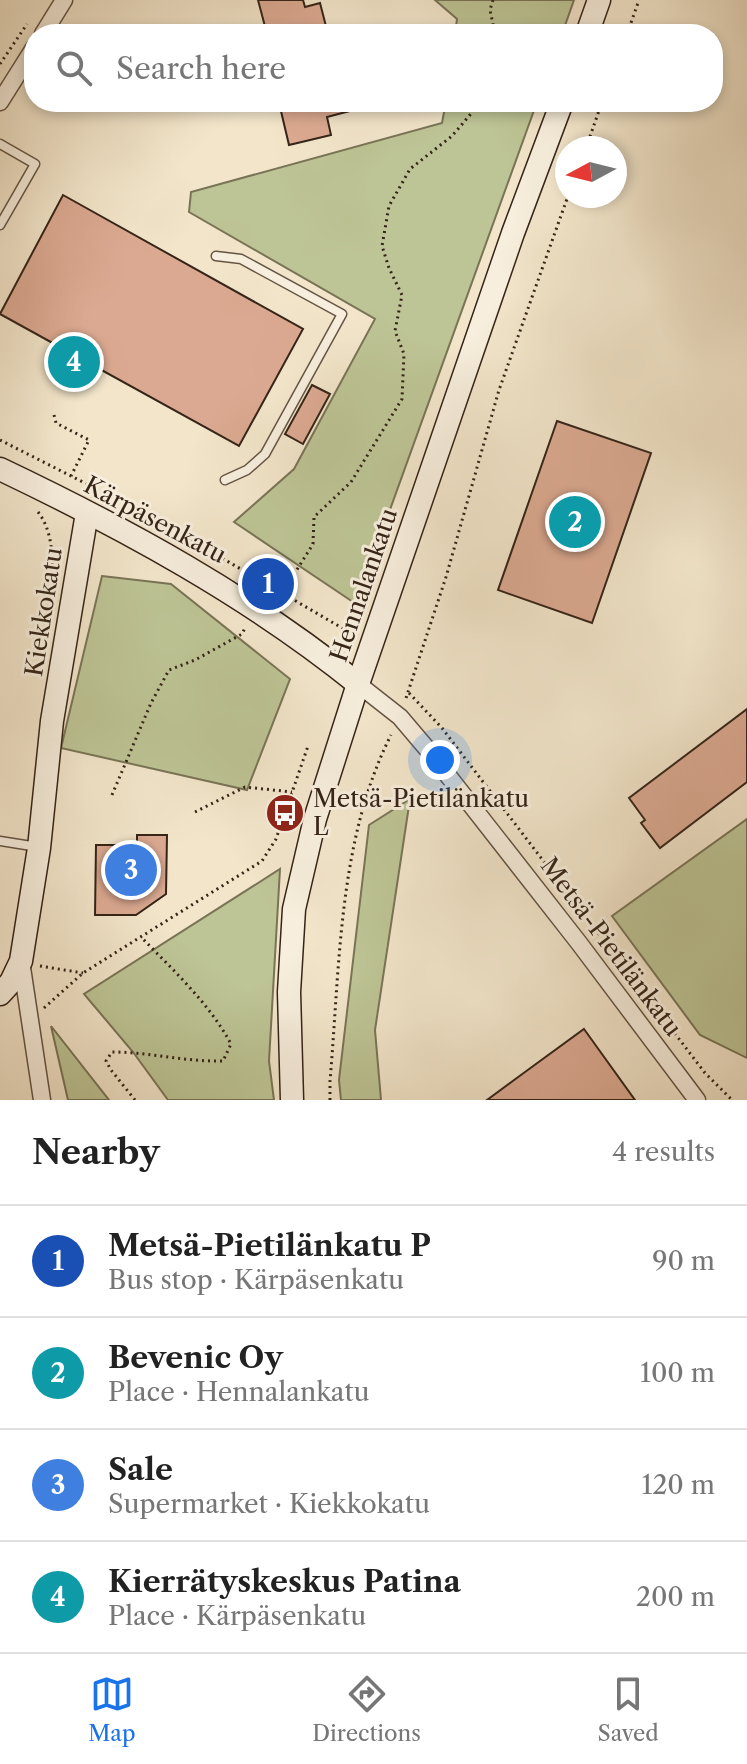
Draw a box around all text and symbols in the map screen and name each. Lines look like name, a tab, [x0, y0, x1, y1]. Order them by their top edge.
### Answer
search box	[24, 24, 723, 112]
icon: search	[52, 46, 96, 90]
text: Search here	[116, 50, 286, 87]
north arrow	[555, 136, 627, 208]
pin: 4	[48, 332, 100, 392]
street label: Kärpäsenkatu	[79, 470, 232, 569]
pin: 2	[549, 492, 601, 552]
street label: Hennalankatu	[324, 504, 403, 665]
street label: Kiekkokatu	[19, 545, 68, 679]
pin: 1	[242, 554, 294, 614]
your location	[420, 740, 460, 780]
place label: Metsä-Pietilänkatu L	[313, 784, 529, 841]
bus stop icon: Metsä-Pietilänkatu L	[264, 792, 306, 834]
pin: 3	[105, 840, 157, 900]
street label: Metsä-Pietilänkatu	[535, 852, 688, 1042]
text: Nearby	[32, 1131, 160, 1173]
text: 4 results	[612, 1136, 715, 1168]
text: Metsä-Pietilänkatu P	[108, 1227, 431, 1264]
text: 1	[52, 1245, 64, 1277]
text: 90 m	[652, 1245, 715, 1277]
text: Bus stop · Kärpäsenkatu	[108, 1264, 404, 1296]
text: Bevenic Oy	[108, 1339, 283, 1376]
text: 2	[50, 1357, 66, 1389]
text: 100 m	[640, 1357, 715, 1389]
text: Place · Hennalankatu	[108, 1376, 370, 1408]
text: Sale	[108, 1451, 173, 1488]
text: 3	[51, 1469, 65, 1501]
text: 120 m	[641, 1469, 715, 1501]
text: Supermarket · Kiekkokatu	[108, 1488, 430, 1520]
text: Kierrätyskeskus Patina	[108, 1563, 461, 1600]
text: 4	[50, 1581, 66, 1613]
text: 200 m	[636, 1581, 715, 1613]
text: Place · Kärpäsenkatu	[108, 1600, 366, 1632]
tab: Map	[88, 1672, 136, 1747]
tab: Directions	[312, 1672, 421, 1747]
tab: Saved	[598, 1672, 659, 1747]

